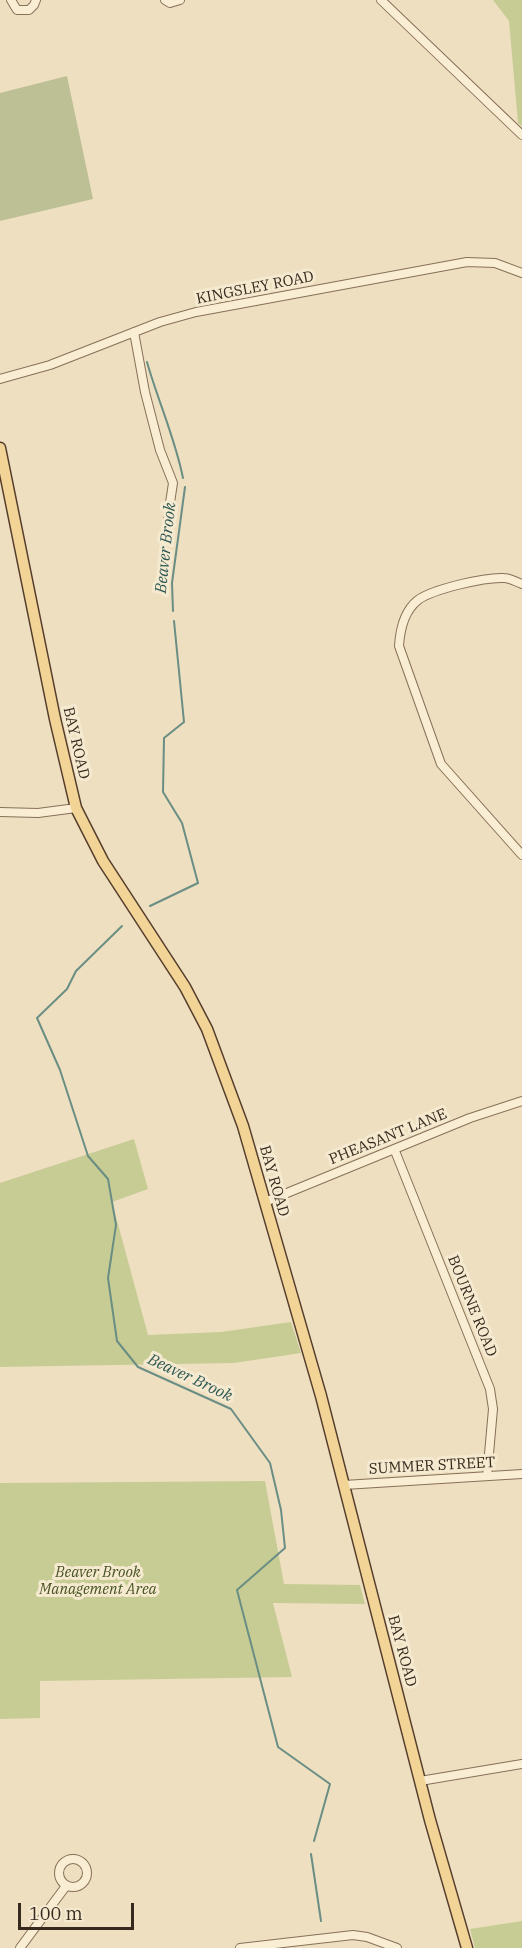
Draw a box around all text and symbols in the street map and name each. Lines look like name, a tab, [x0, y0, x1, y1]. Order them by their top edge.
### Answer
street label: KINGSLEY ROAD	[195, 268, 315, 308]
water label: Beaver Brook	[152, 502, 180, 594]
street label: BAY ROAD	[59, 705, 93, 781]
street label: PHEASANT LANE	[326, 1105, 450, 1169]
street label: BAY ROAD	[255, 1143, 293, 1219]
street label: BOURNE ROAD	[443, 1253, 501, 1359]
water label: Beaver Brook	[145, 1350, 235, 1406]
street label: SUMMER STREET	[368, 1454, 496, 1478]
park label: Beaver Brook Management Area	[39, 1564, 157, 1599]
street label: BAY ROAD	[384, 1613, 420, 1689]
scale bar	[21, 1891, 136, 1929]
text: 100 m	[29, 1902, 83, 1925]

